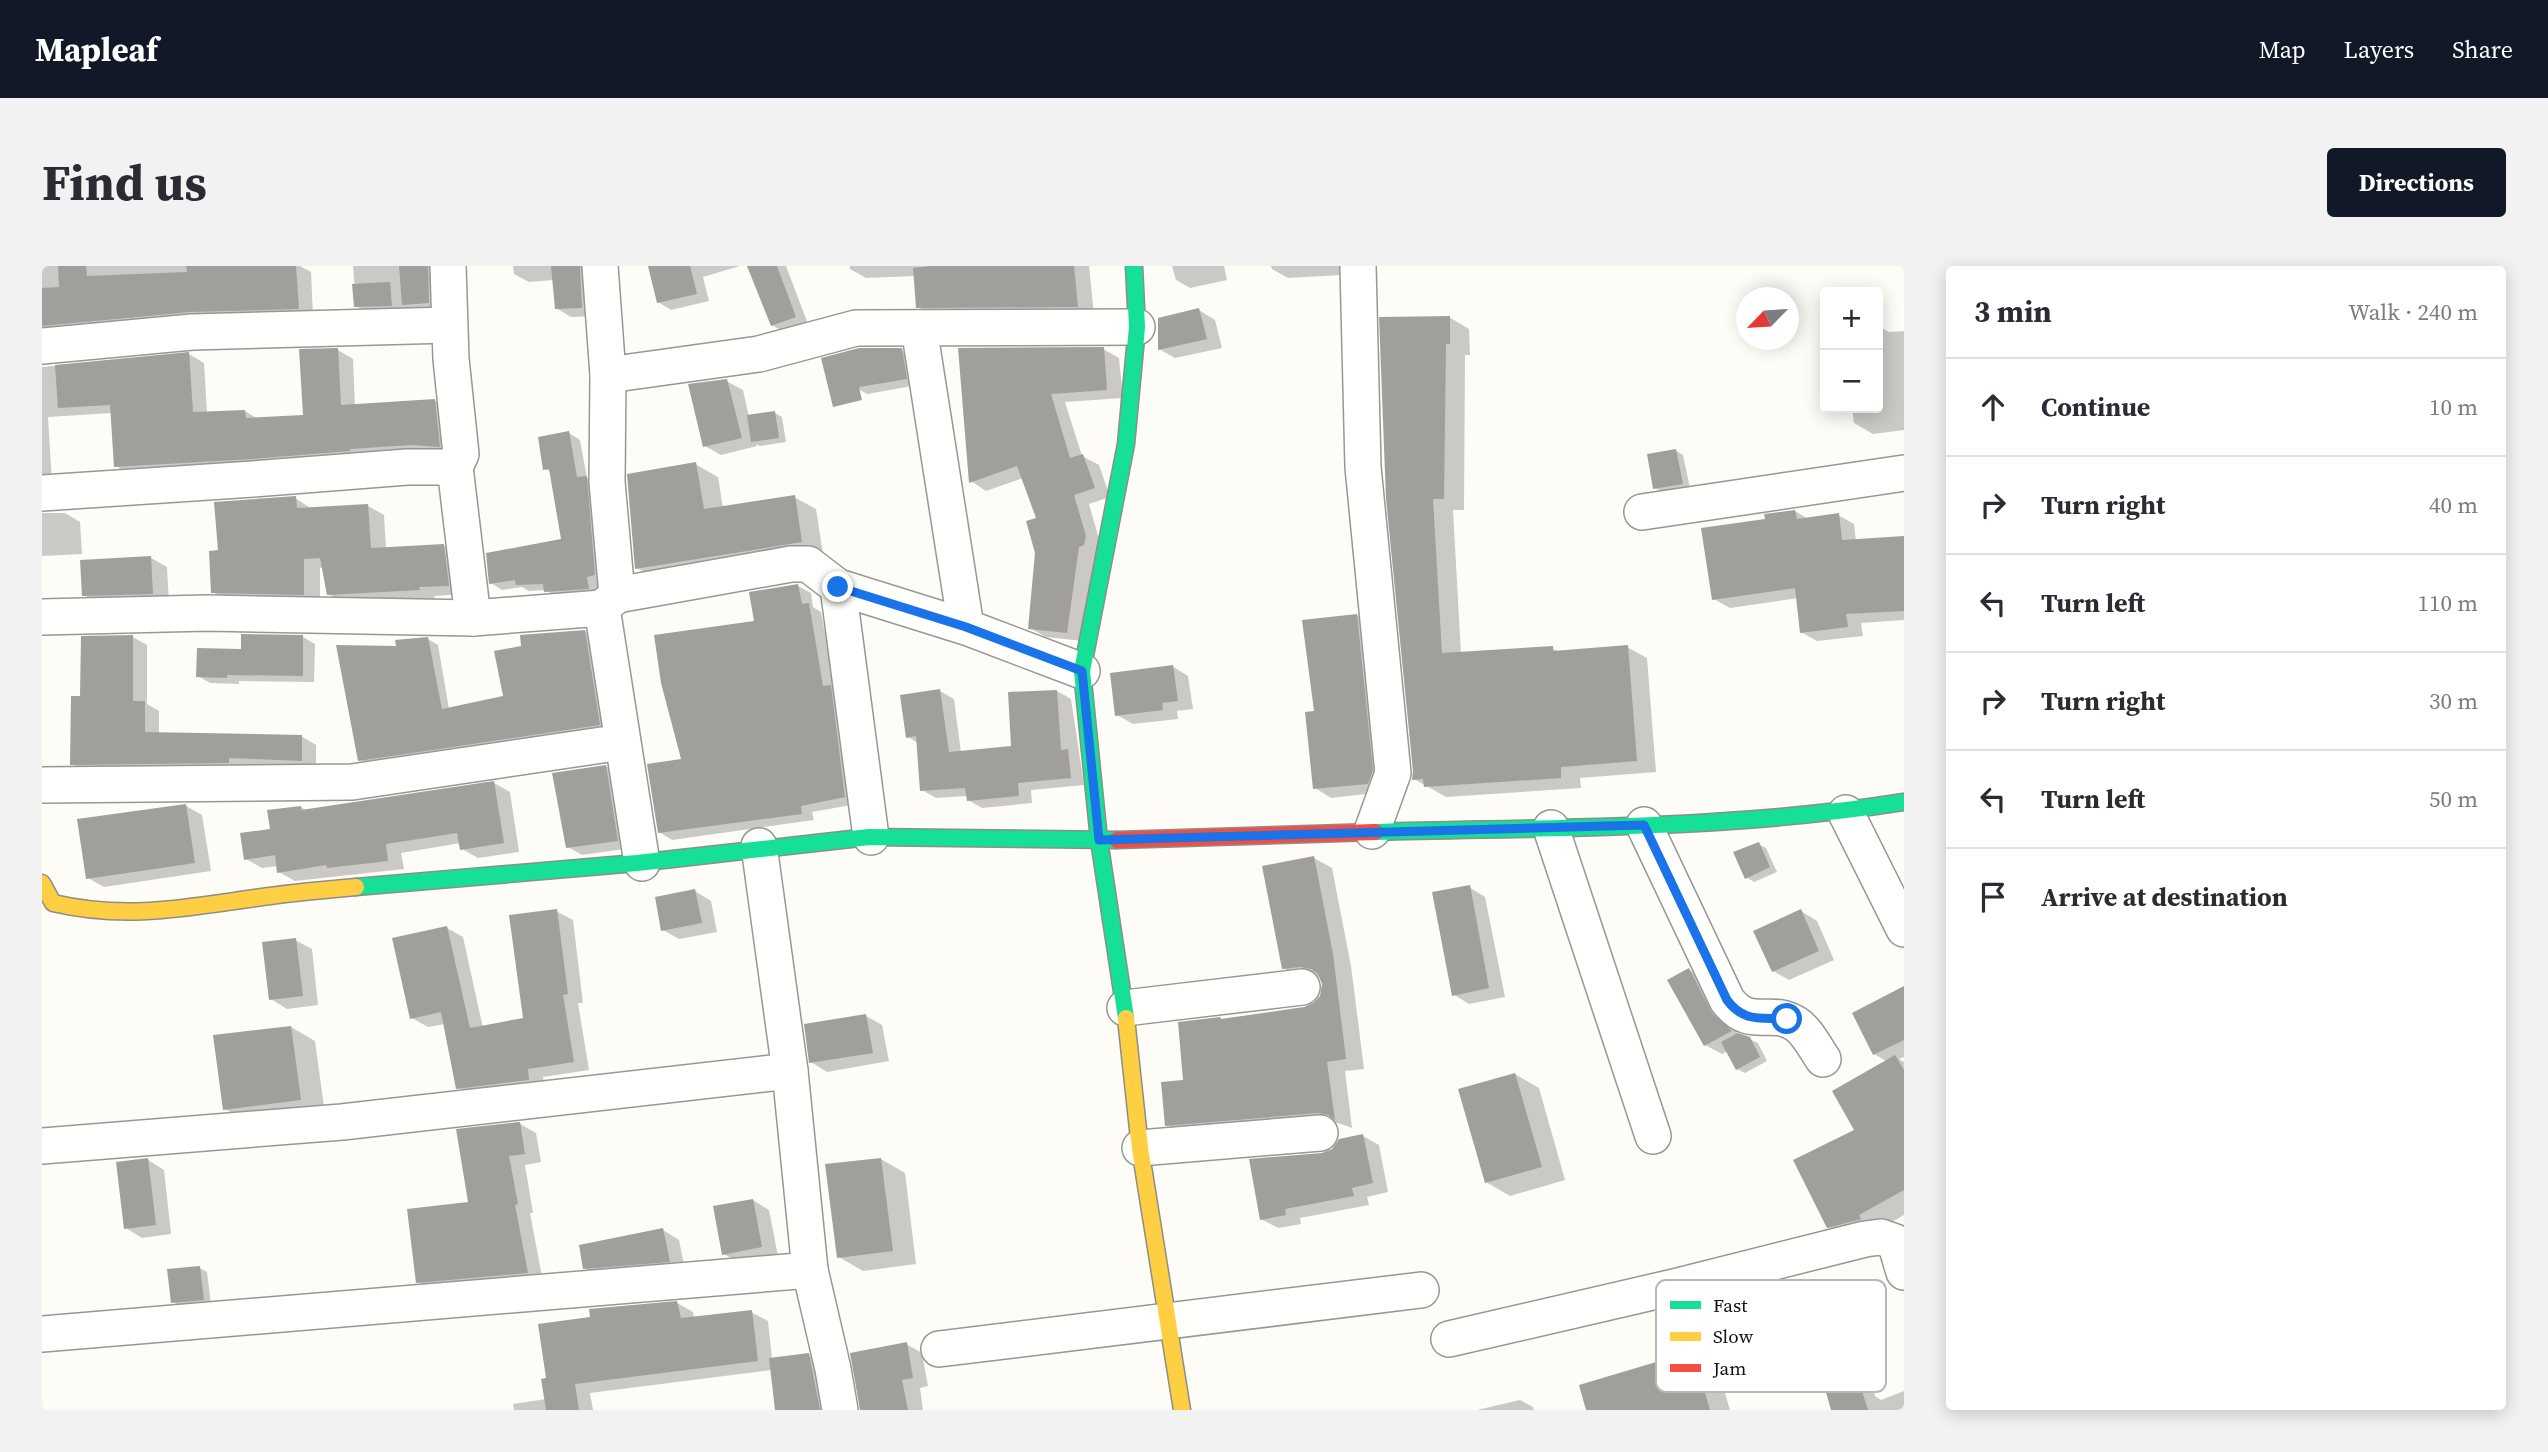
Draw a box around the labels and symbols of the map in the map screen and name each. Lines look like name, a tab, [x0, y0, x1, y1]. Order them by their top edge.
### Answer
north arrow	[1736, 287, 1799, 350]
route end	[822, 571, 853, 602]
route start	[1771, 1003, 1802, 1034]
legend	[1656, 1280, 1886, 1392]
text: Fast	[1713, 1292, 1748, 1318]
text: Slow	[1713, 1323, 1754, 1349]
text: Jam	[1712, 1355, 1746, 1381]

